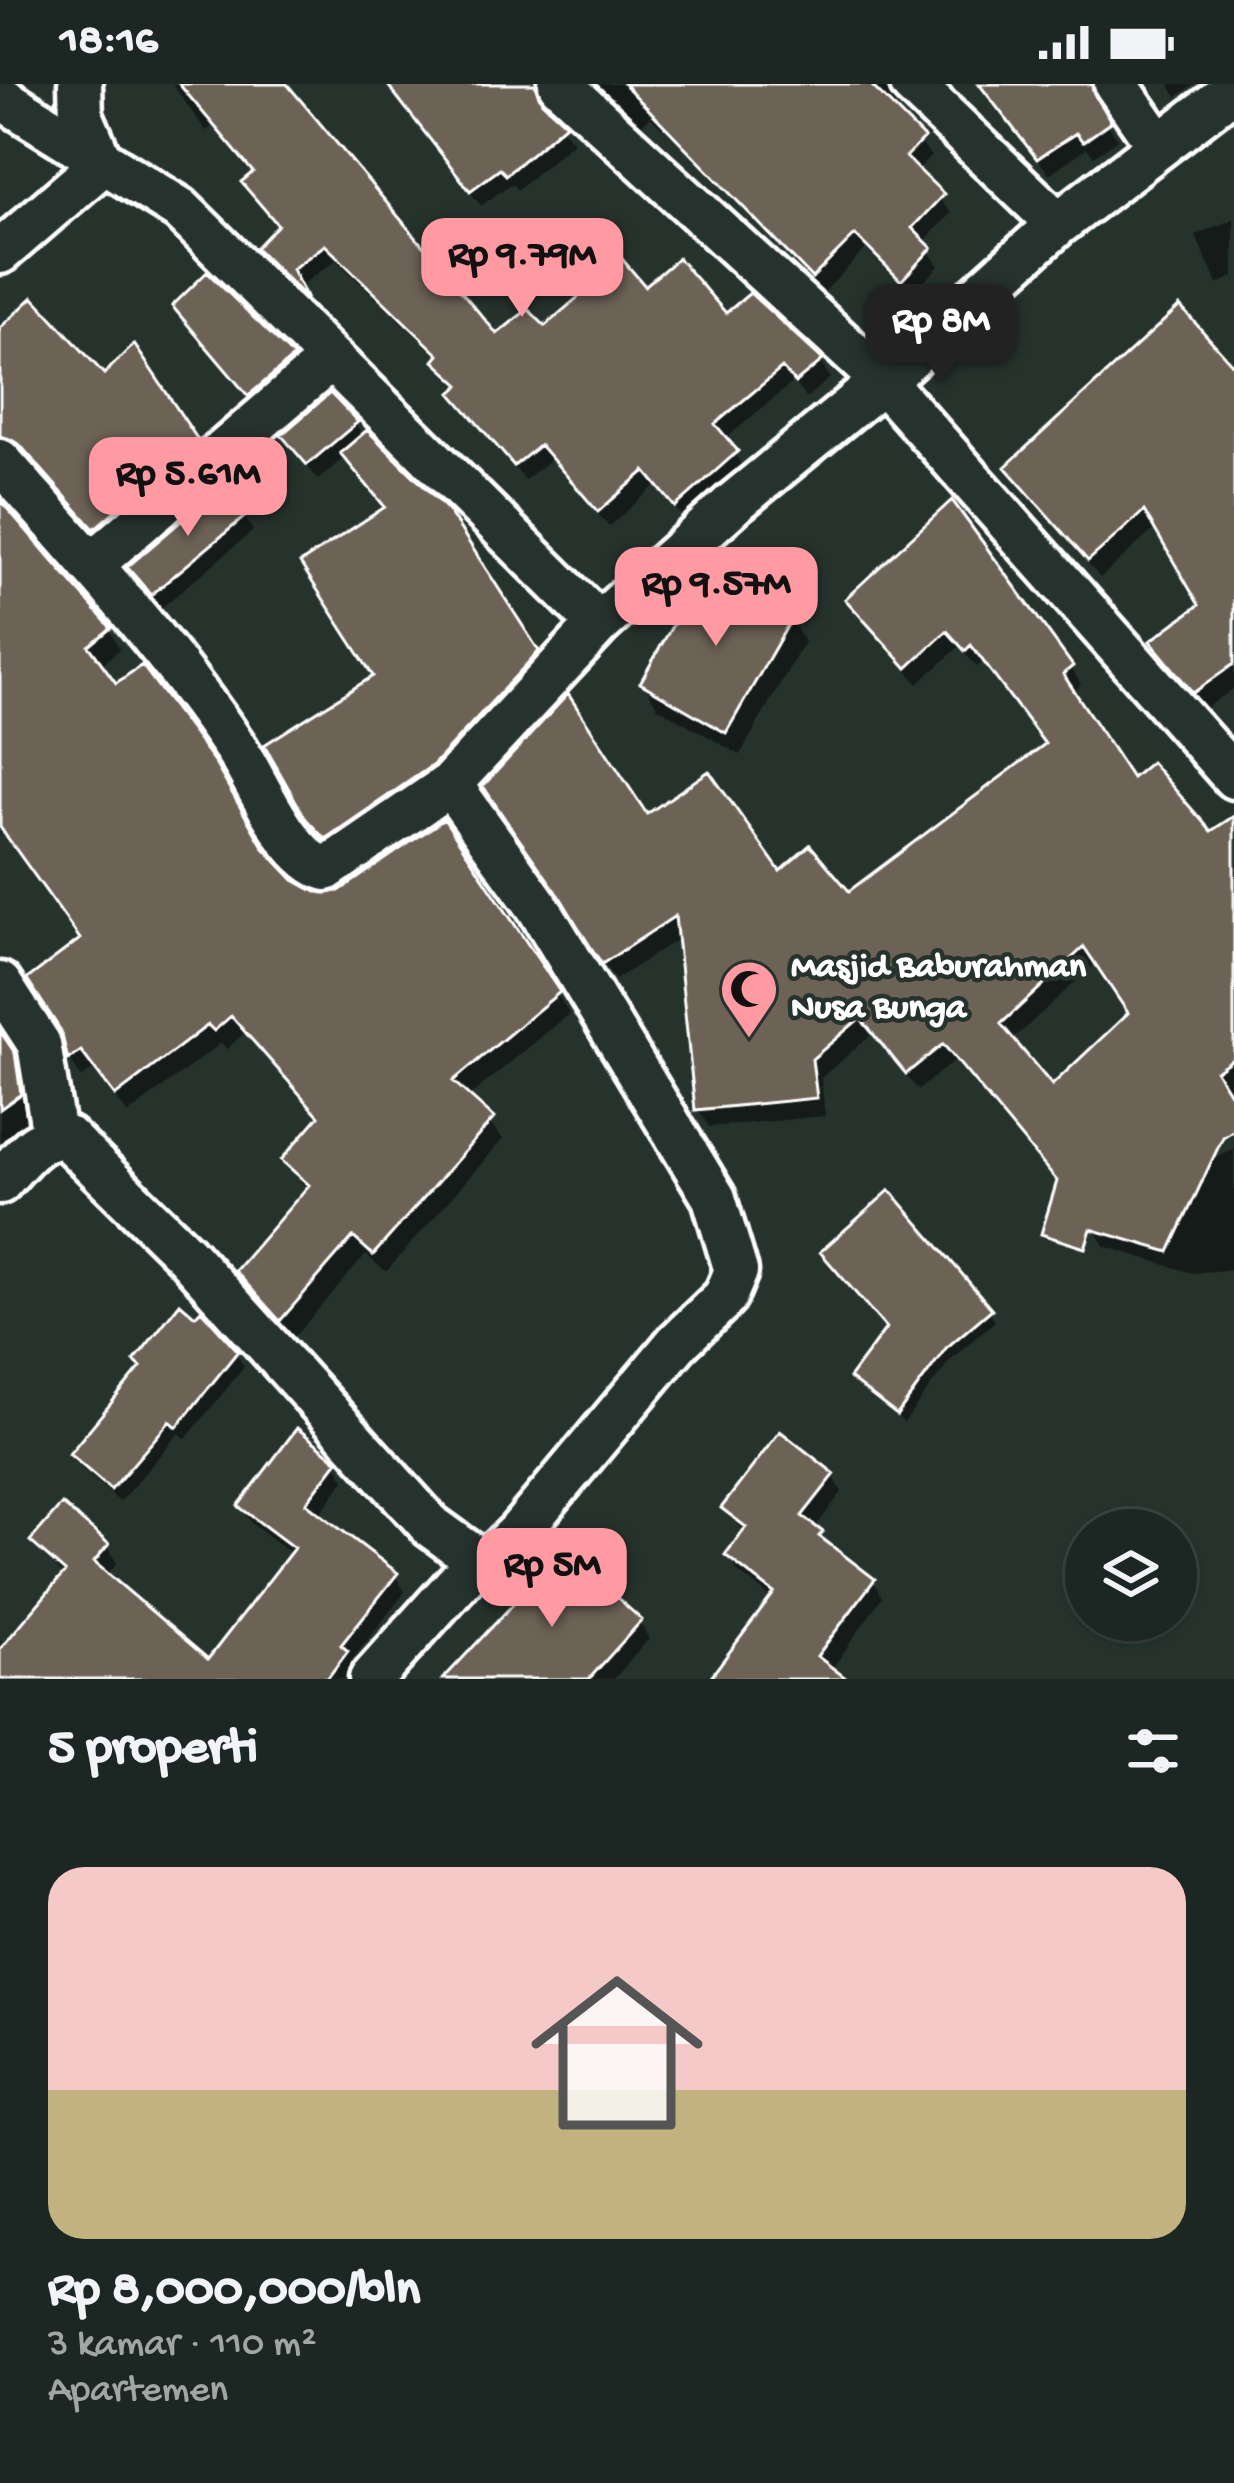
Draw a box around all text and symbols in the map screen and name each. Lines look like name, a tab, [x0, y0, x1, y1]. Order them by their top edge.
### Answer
text: 18:16	[60, 16, 158, 69]
pin: Rp 9.79M	[398, 218, 646, 320]
text: Rp 9.79M	[448, 234, 596, 280]
pin: Rp 8M	[857, 284, 1025, 386]
text: Rp 8M	[892, 300, 990, 346]
pin: Rp 5.61M	[64, 437, 312, 539]
text: Rp 5.61M	[116, 453, 260, 499]
pin: Rp 9.57M	[592, 547, 840, 649]
text: Rp 9.57M	[642, 563, 790, 609]
place label: Masjid Baburahman Nusa Bunga	[791, 947, 1087, 1031]
mosque icon: Masjid Baburahman Nusa Bunga	[718, 958, 780, 1040]
map controls	[1065, 1509, 1197, 1641]
button: layers	[1065, 1509, 1197, 1641]
pin: Rp 5M	[468, 1528, 636, 1630]
text: Rp 5M	[504, 1544, 600, 1590]
icon: filters	[1120, 1718, 1186, 1784]
text: 5 properti	[48, 1721, 258, 1781]
icon: home	[509, 1945, 725, 2161]
text: Rp 8,000,000/bln	[48, 2263, 420, 2323]
text: 3 kamar · 110 m²	[48, 2323, 316, 2369]
text: Apartemen	[48, 2369, 228, 2415]

